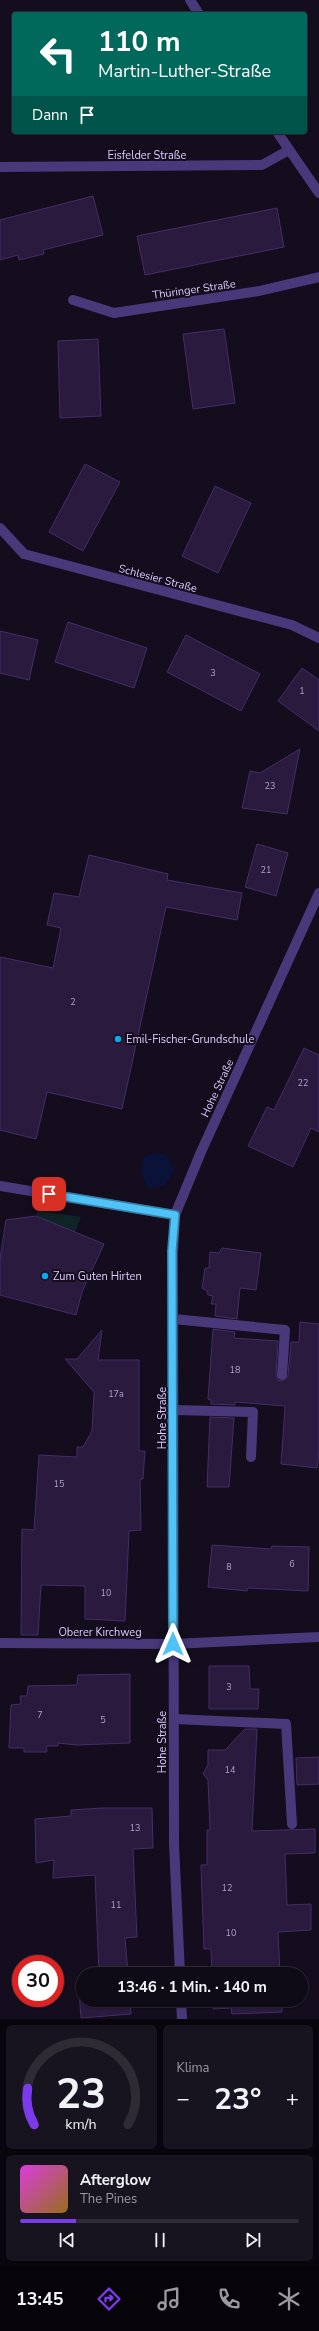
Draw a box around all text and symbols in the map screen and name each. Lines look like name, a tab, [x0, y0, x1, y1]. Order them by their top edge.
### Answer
text: 110 m	[98, 23, 181, 61]
icon: left	[32, 28, 84, 80]
text: Martin-Luther-Straße	[98, 59, 271, 83]
icon: arrive	[76, 104, 98, 126]
text: Dann	[32, 105, 68, 125]
street label: Eisfelder Straße	[108, 148, 187, 163]
street label: Thüringer Straße	[152, 276, 237, 303]
street label: Schlesier Straße	[117, 561, 199, 596]
house number: 3	[210, 667, 216, 679]
house number: 1	[299, 685, 305, 697]
house number: 23	[265, 780, 275, 792]
house number: 21	[261, 864, 271, 876]
house number: 2	[70, 996, 76, 1008]
place label: Emil-Fischer-Grundschule	[126, 1032, 254, 1047]
marker: Emil-Fischer-Grundschule	[113, 1034, 123, 1044]
street label: Hohe Straße	[197, 1057, 237, 1120]
house number: 22	[298, 1077, 308, 1089]
pin	[32, 1177, 66, 1211]
icon: arrive	[38, 1183, 60, 1205]
place label: Zum Guten Hirten	[53, 1269, 142, 1284]
marker: Zum Guten Hirten	[40, 1271, 50, 1281]
house number: 18	[230, 1364, 240, 1376]
street label: Hohe Straße	[155, 1387, 170, 1449]
house number: 17a	[108, 1388, 124, 1400]
house number: 15	[54, 1478, 64, 1490]
house number: 6	[289, 1558, 295, 1570]
house number: 8	[226, 1561, 232, 1573]
house number: 10	[101, 1587, 111, 1599]
position arrow	[152, 1623, 194, 1665]
street label: Oberer Kirchweg	[58, 1625, 142, 1640]
house number: 3	[226, 1681, 232, 1693]
house number: 7	[37, 1709, 43, 1721]
street label: Hohe Straße	[155, 1711, 170, 1773]
house number: 5	[100, 1714, 106, 1726]
house number: 14	[225, 1764, 236, 1776]
house number: 13	[130, 1822, 140, 1834]
house number: 12	[222, 1882, 232, 1894]
house number: 11	[111, 1899, 121, 1911]
house number: 10	[226, 1927, 236, 1939]
speed limit sign: 30	[12, 1955, 64, 2007]
text: 13:46 · 1 Min. · 140 m	[117, 1977, 267, 1997]
text: Klima	[177, 2059, 210, 2077]
text: 23	[56, 2066, 106, 2123]
text: 23°	[214, 2079, 261, 2120]
text: −	[177, 2084, 190, 2114]
text: +	[286, 2084, 299, 2114]
text: km/h	[66, 2115, 97, 2134]
text: Afterglow	[80, 2170, 151, 2190]
text: The Pines	[80, 2190, 137, 2208]
icon: previous	[56, 2229, 78, 2251]
icon: pause	[149, 2229, 171, 2251]
icon: next	[242, 2229, 264, 2251]
icon: directions	[95, 2285, 123, 2313]
icon: music	[155, 2285, 183, 2313]
icon: phone	[215, 2285, 243, 2313]
icon: climate	[275, 2285, 303, 2313]
text: 13:45	[16, 2287, 64, 2311]

